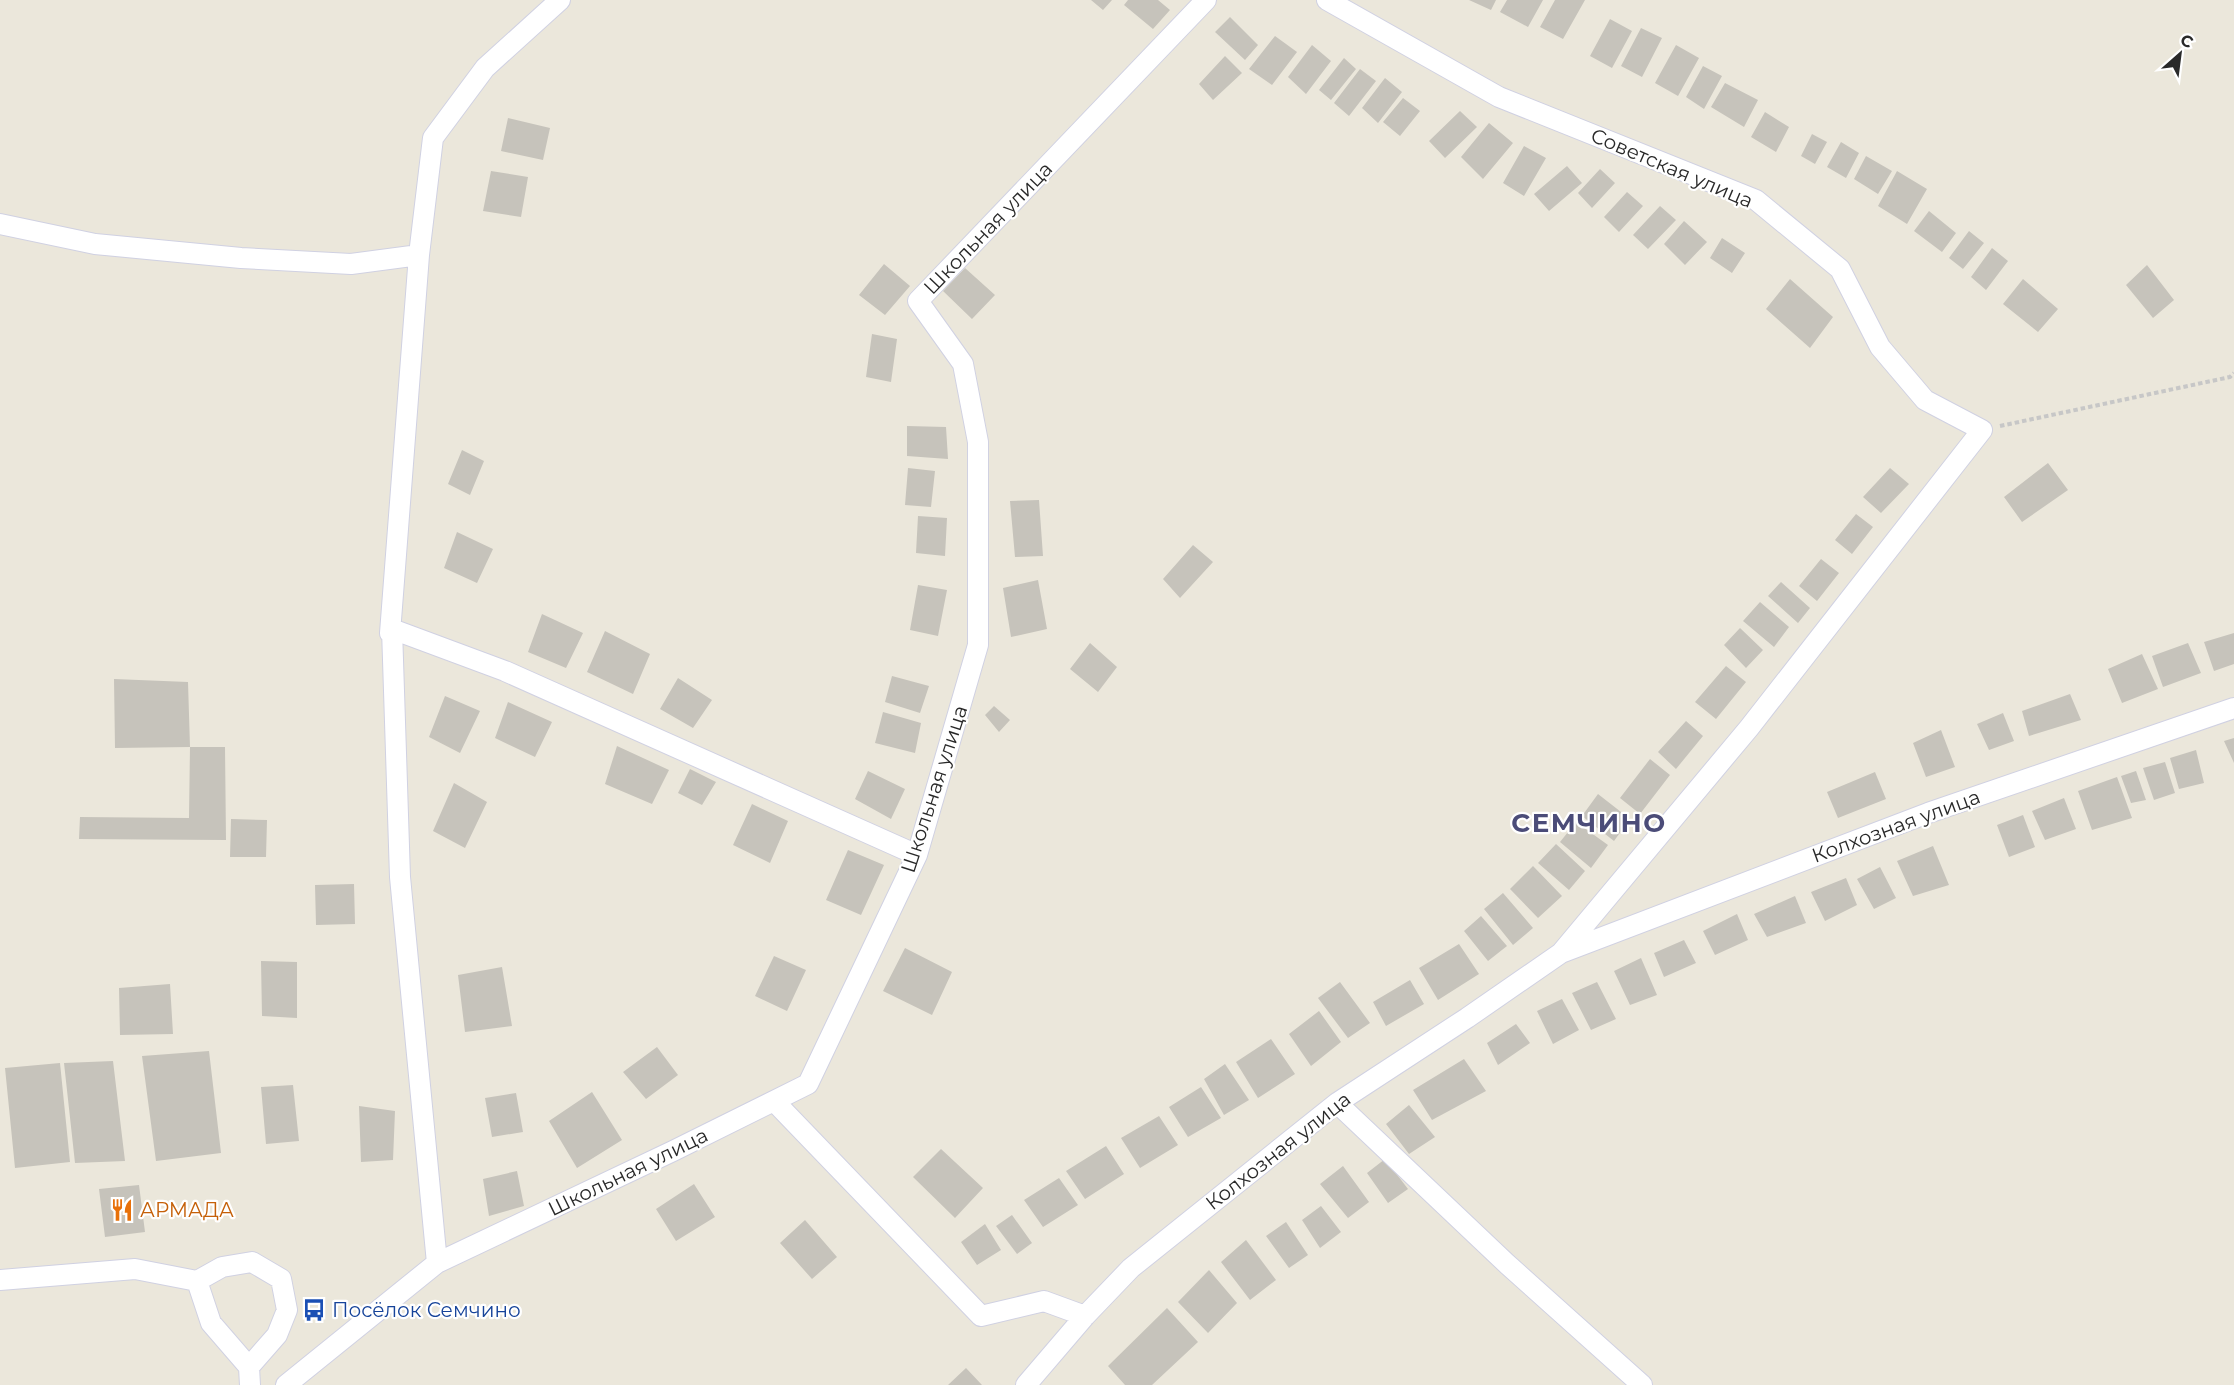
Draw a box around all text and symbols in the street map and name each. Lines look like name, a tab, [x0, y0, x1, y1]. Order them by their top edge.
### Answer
north arrow	[2150, 24, 2210, 84]
text: С	[2177, 30, 2197, 52]
street label: Советская улица	[1587, 123, 1757, 213]
street label: Школьная улица	[919, 157, 1057, 299]
street label: Школьная улица	[896, 702, 972, 876]
street label: Колхозная улица	[1809, 784, 1983, 868]
district label: СЕМЧИНО	[1511, 807, 1667, 839]
street label: Колхозная улица	[1201, 1087, 1355, 1215]
street label: Школьная улица	[544, 1123, 712, 1221]
restaurant icon: АРМАДА	[109, 1197, 135, 1223]
place label: АРМАДА	[140, 1198, 234, 1222]
bus stop icon: Посёлок Семчино	[301, 1297, 327, 1323]
place label: Посёлок Семчино	[332, 1298, 521, 1322]

